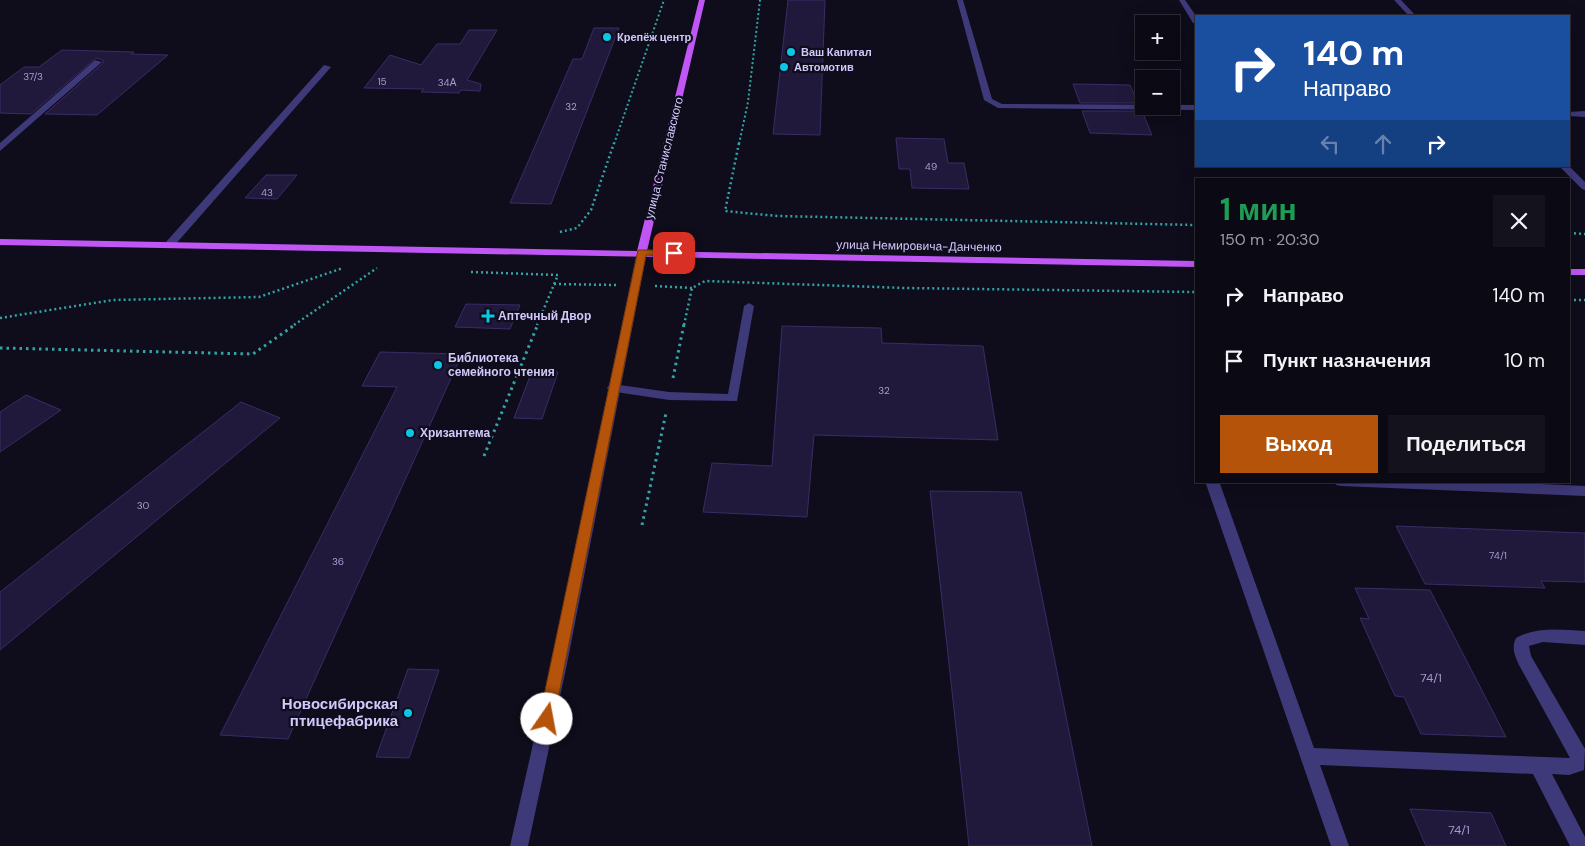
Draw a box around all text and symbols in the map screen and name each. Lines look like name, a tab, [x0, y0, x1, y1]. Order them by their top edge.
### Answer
map controls	[1135, 15, 1180, 115]
button: +	[1135, 15, 1180, 60]
place label: Крепёж центр	[617, 30, 692, 44]
text: 140 m	[1303, 30, 1404, 76]
marker: Крепёж центр	[601, 31, 613, 43]
icon: right	[1220, 35, 1285, 100]
place label: Ваш Капитал	[801, 45, 872, 59]
marker: Ваш Капитал	[785, 46, 797, 58]
place label: Автомотив	[794, 60, 854, 74]
marker: Автомотив	[778, 61, 790, 73]
house number: 37/3	[23, 70, 43, 83]
button: −	[1135, 70, 1180, 115]
text: Направо	[1303, 74, 1391, 103]
house number: 15	[377, 75, 387, 88]
house number: 34А	[438, 76, 457, 89]
street label: улица Станиславского	[641, 95, 687, 221]
house number: 32	[565, 100, 577, 113]
icon: left	[1316, 130, 1344, 158]
icon: ahead	[1369, 130, 1397, 158]
icon: right	[1422, 130, 1450, 158]
house number: 49	[925, 160, 937, 173]
house number: 43	[261, 186, 273, 199]
text: 1 мин	[1220, 190, 1297, 229]
button: close	[1493, 195, 1545, 247]
text: 150 m · 20:30	[1220, 229, 1320, 250]
pin	[653, 232, 695, 274]
street label: улица Немировича-Данченко	[836, 237, 1002, 255]
icon: arrive	[660, 239, 688, 267]
icon: right	[1220, 282, 1248, 310]
text: Направо	[1263, 283, 1344, 308]
text: 140 m	[1493, 283, 1545, 308]
place label: Аптечный Двор	[498, 308, 591, 324]
marker: Аптечный Двор	[482, 310, 494, 322]
icon: arrive	[1220, 347, 1248, 375]
text: Пункт назначения	[1263, 348, 1431, 373]
text: 10 m	[1504, 348, 1545, 373]
place label: Библиотека семейного чтения	[448, 350, 555, 380]
marker: Библиотека семейного чтения	[432, 359, 444, 371]
house number: 32	[878, 384, 890, 397]
button: Выход	[1220, 415, 1378, 473]
button: Поделиться	[1388, 415, 1545, 473]
place label: Хризантема	[420, 425, 491, 441]
marker: Хризантема	[404, 427, 416, 439]
house number: 30	[137, 499, 150, 512]
house number: 74/1	[1489, 549, 1507, 562]
house number: 36	[332, 555, 344, 568]
house number: 74/1	[1420, 670, 1442, 686]
position arrow	[520, 692, 572, 744]
place label: Новосибирская птицефабрика	[282, 694, 399, 731]
marker: Новосибирская птицефабрика	[402, 707, 414, 719]
house number: 74/1	[1448, 822, 1470, 838]

